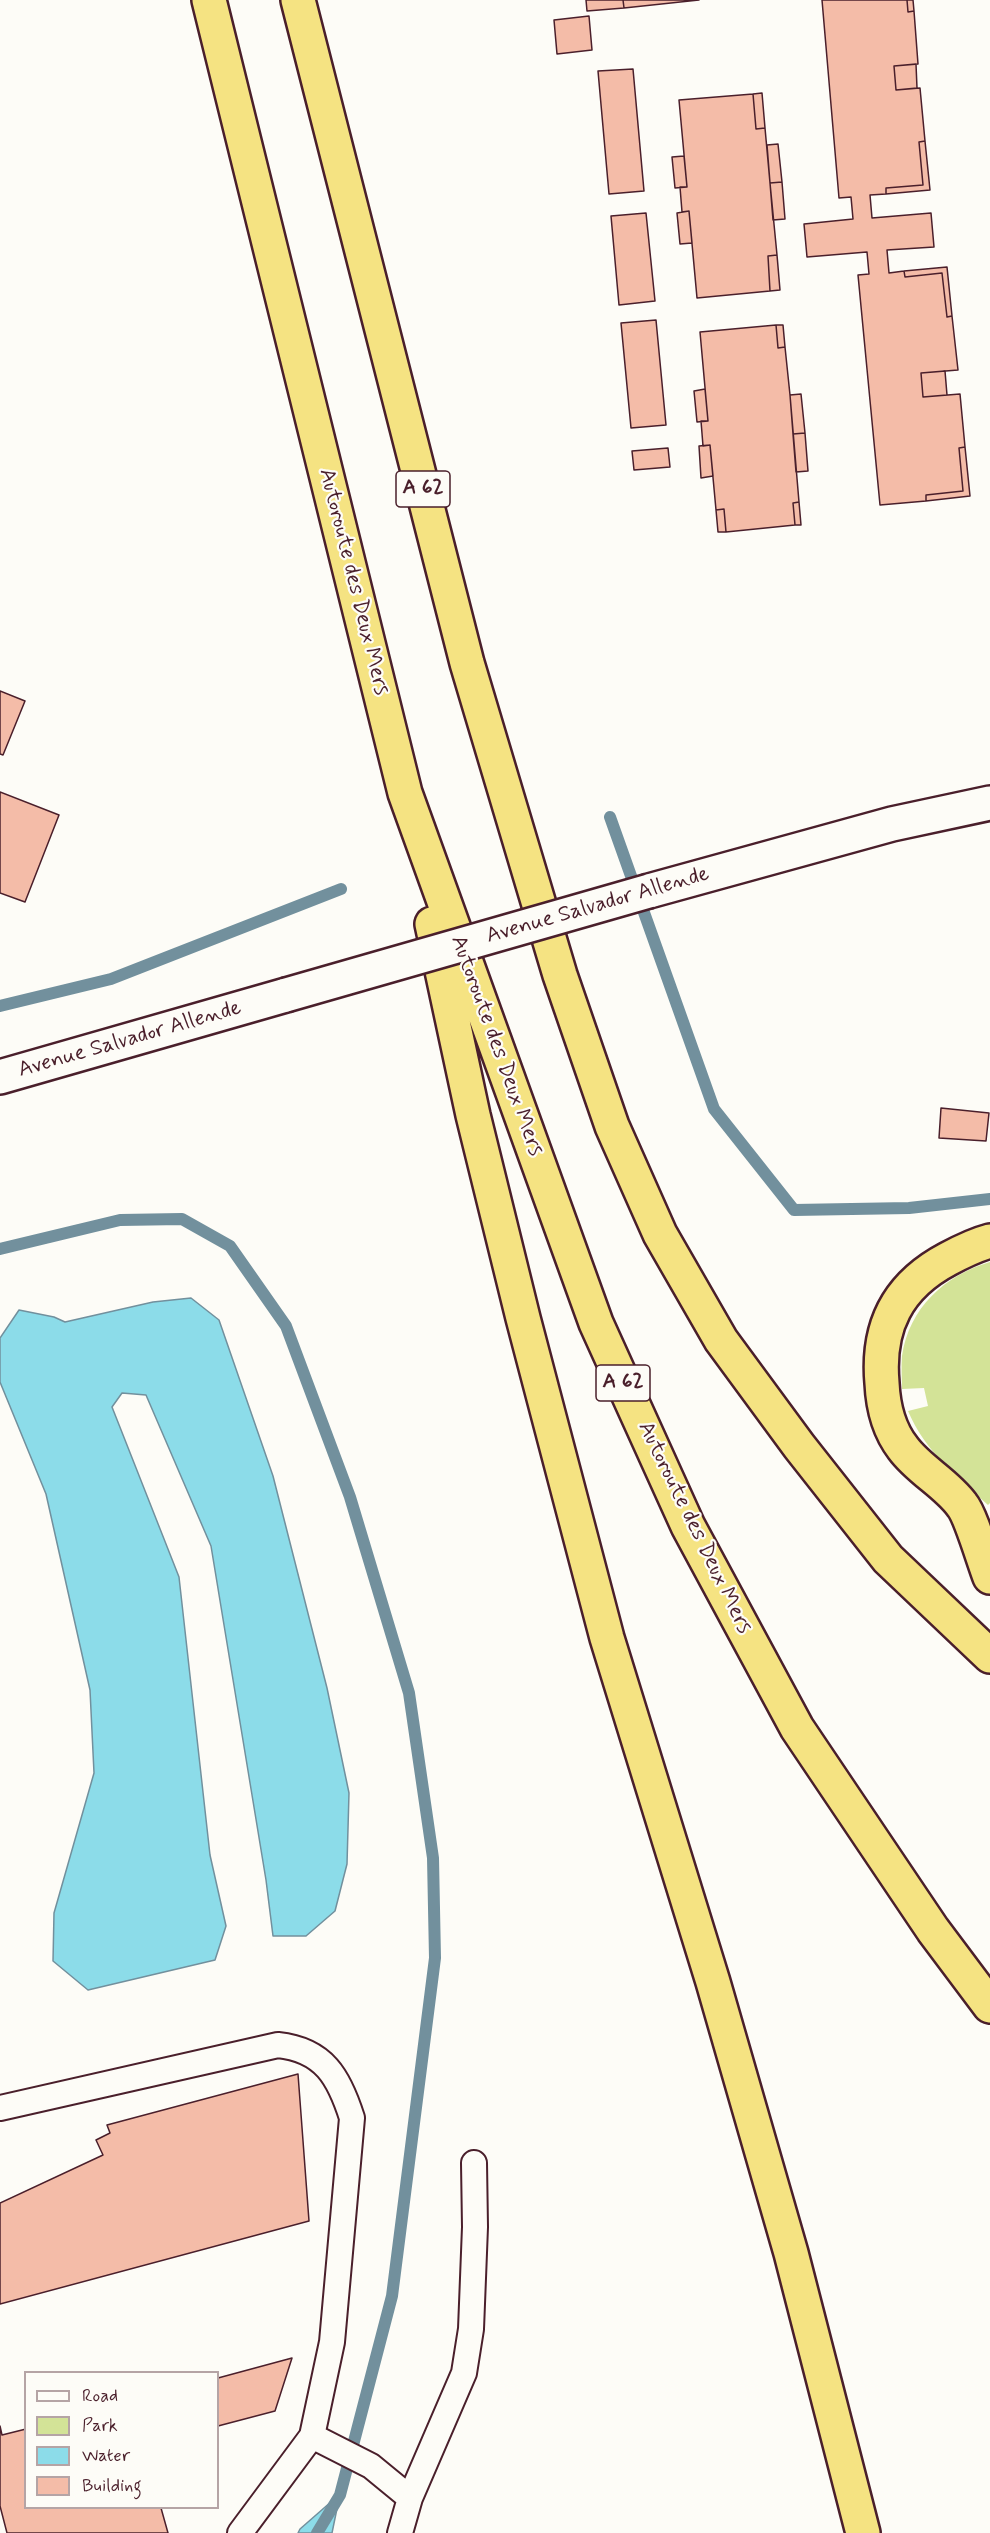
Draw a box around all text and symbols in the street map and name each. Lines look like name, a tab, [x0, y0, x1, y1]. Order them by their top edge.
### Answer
street label: Autoroute des Deux Mers	[312, 466, 394, 698]
road number: A 62	[396, 471, 450, 507]
street label: Avenue Salvador Allende	[483, 862, 713, 950]
street label: Autoroute des Deux Mers	[444, 932, 548, 1160]
street label: Avenue Salvador Allende	[15, 996, 245, 1084]
road number: A 62	[596, 1365, 650, 1401]
street label: Autoroute des Deux Mers	[631, 1418, 757, 1638]
legend	[24, 2371, 219, 2509]
text: Road	[82, 2384, 118, 2408]
text: Park	[82, 2414, 118, 2438]
text: Water	[82, 2444, 130, 2468]
text: Building	[82, 2474, 142, 2498]

